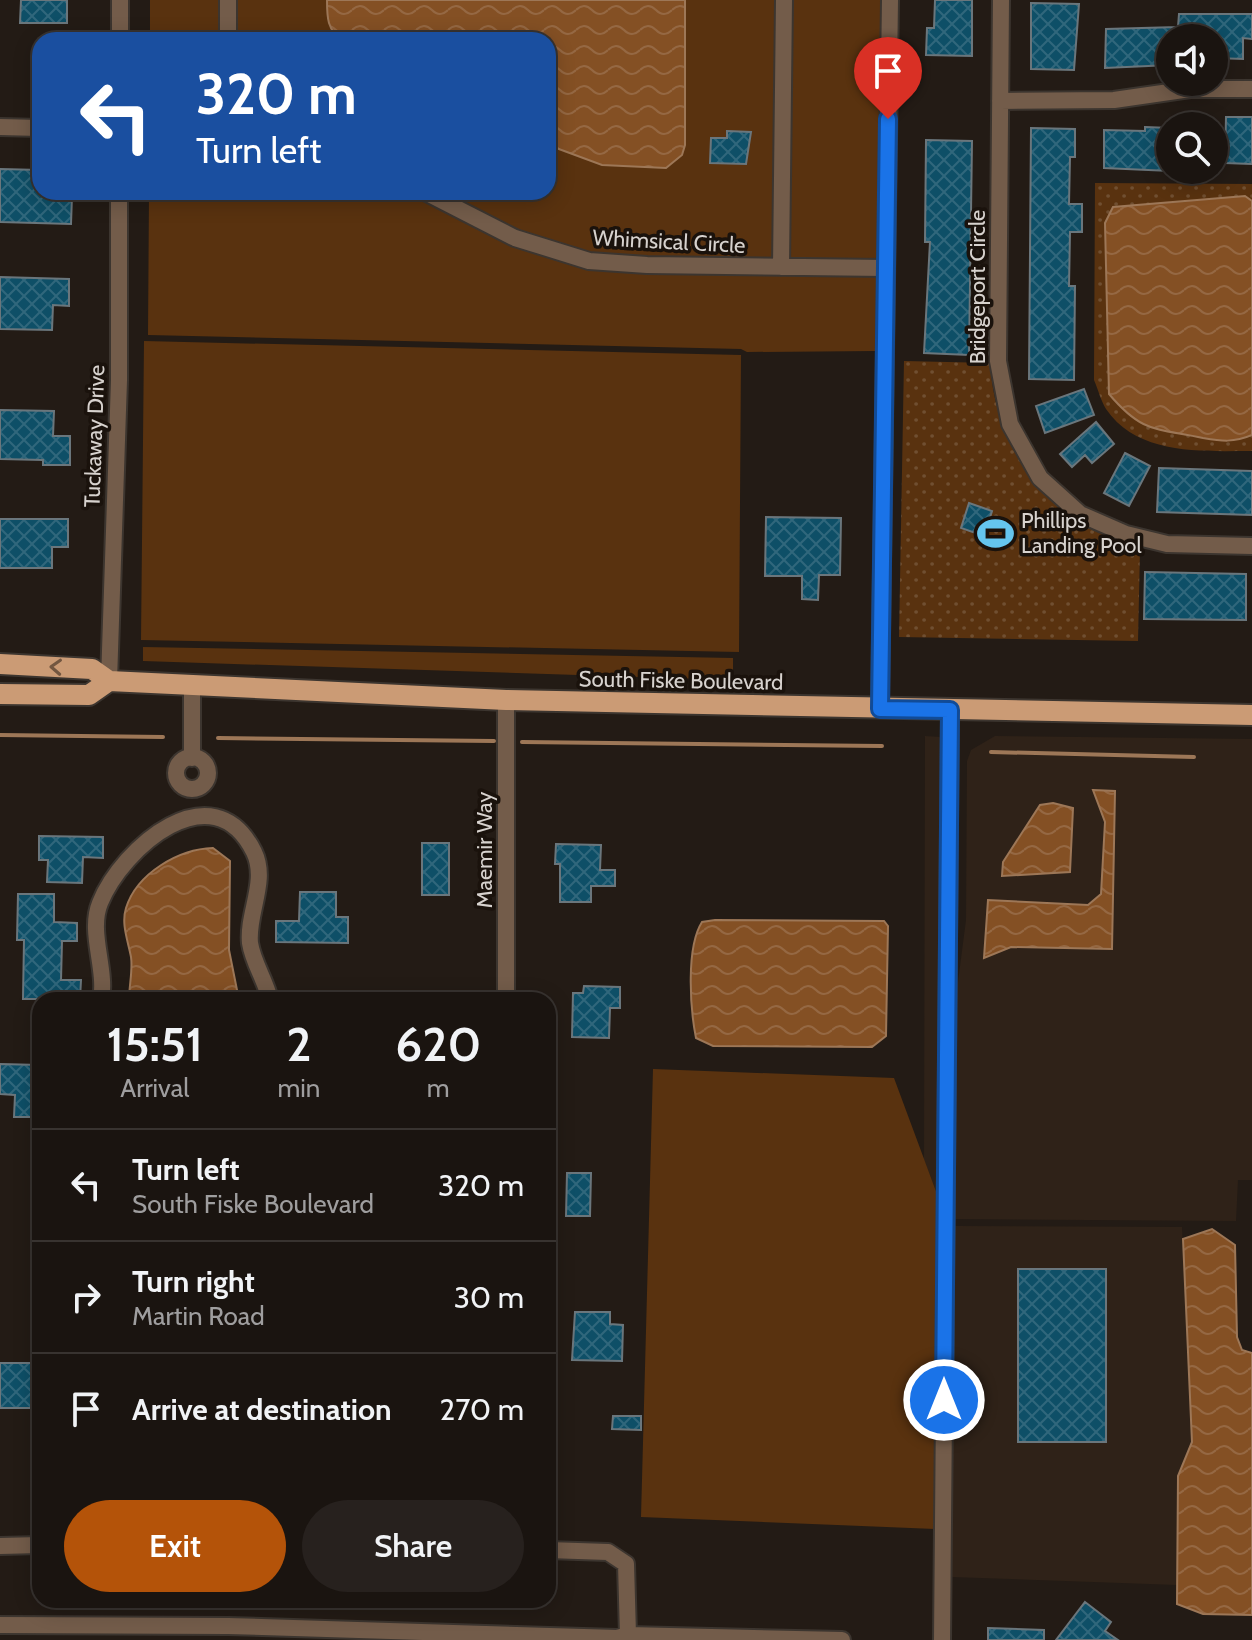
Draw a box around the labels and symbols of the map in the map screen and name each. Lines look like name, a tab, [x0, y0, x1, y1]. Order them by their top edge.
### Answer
pin	[854, 37, 922, 119]
street label: Bridgeport Circle	[964, 210, 991, 364]
street label: Whimsical Circle	[592, 224, 746, 259]
street label: Tuckaway Drive	[79, 364, 110, 508]
place label: Phillips Landing Pool	[1021, 507, 1142, 559]
sports icon: Phillips Landing Pool	[976, 514, 1014, 552]
one-way arrow	[49, 659, 62, 676]
street label: South Fiske Boulevard	[578, 665, 784, 696]
street label: Maemir Way	[471, 792, 498, 908]
position arrow	[902, 1358, 986, 1442]

